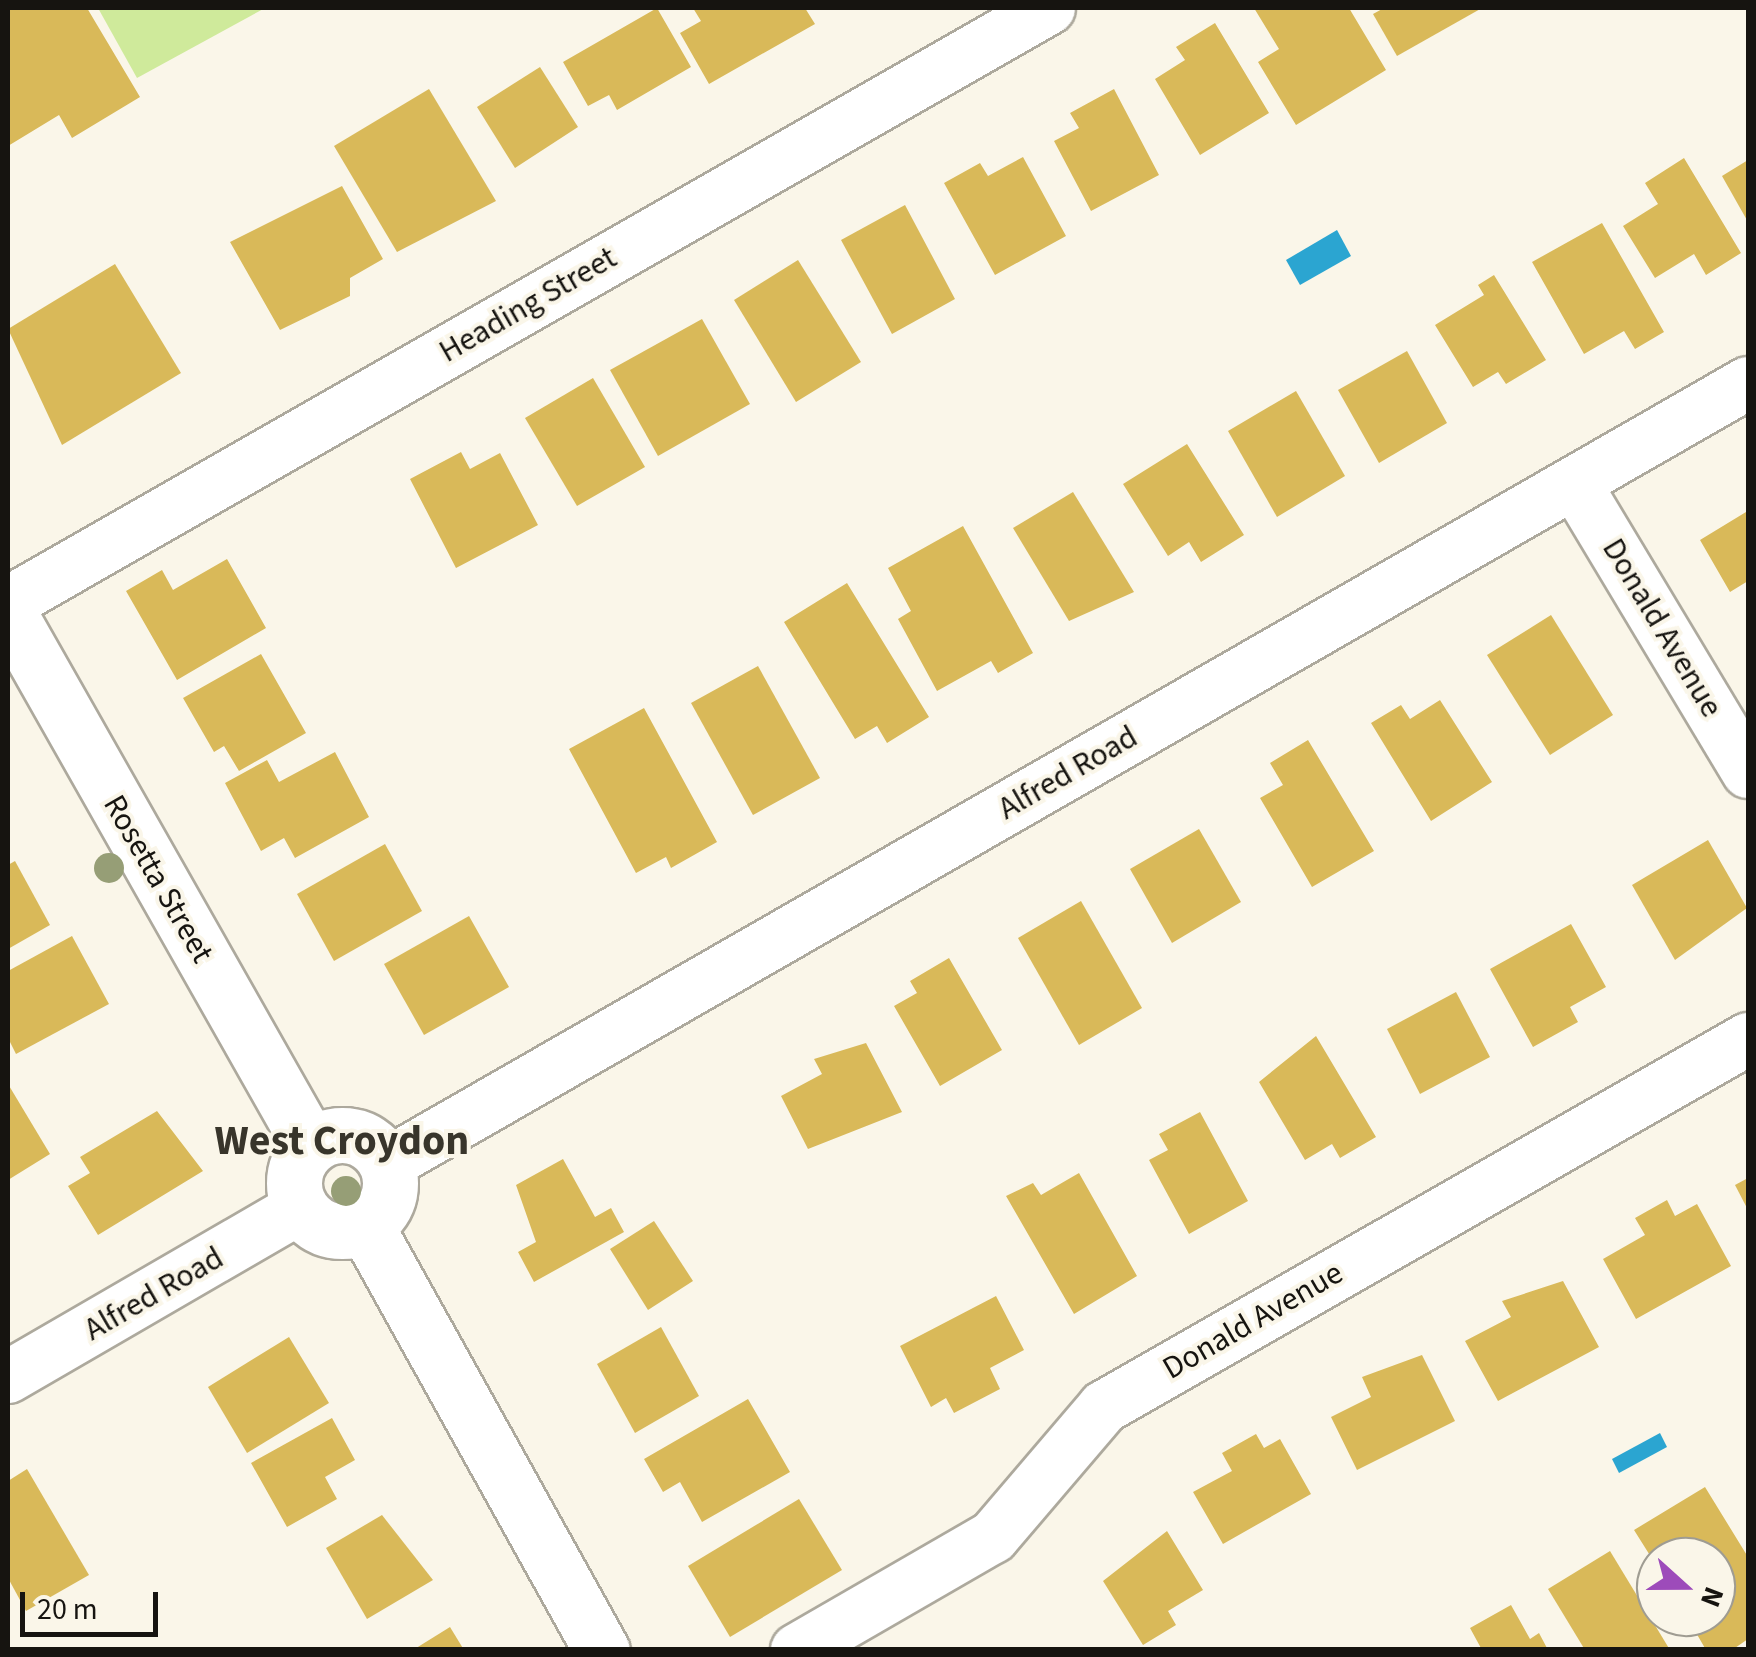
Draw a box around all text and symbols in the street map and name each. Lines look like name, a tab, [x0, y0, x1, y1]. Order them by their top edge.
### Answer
street label: Heading Street	[433, 239, 623, 371]
street label: Donald Avenue	[1594, 532, 1730, 724]
street label: Alfred Road	[992, 718, 1144, 828]
street label: Rosetta Street	[95, 788, 221, 970]
district label: West Croydon	[215, 1116, 469, 1166]
street label: Alfred Road	[78, 1239, 230, 1349]
street label: Donald Avenue	[1156, 1254, 1350, 1388]
north arrow	[1636, 1537, 1736, 1637]
scale bar	[25, 1572, 162, 1634]
text: N	[1690, 1581, 1734, 1613]
text: 20 m	[37, 1588, 98, 1631]

